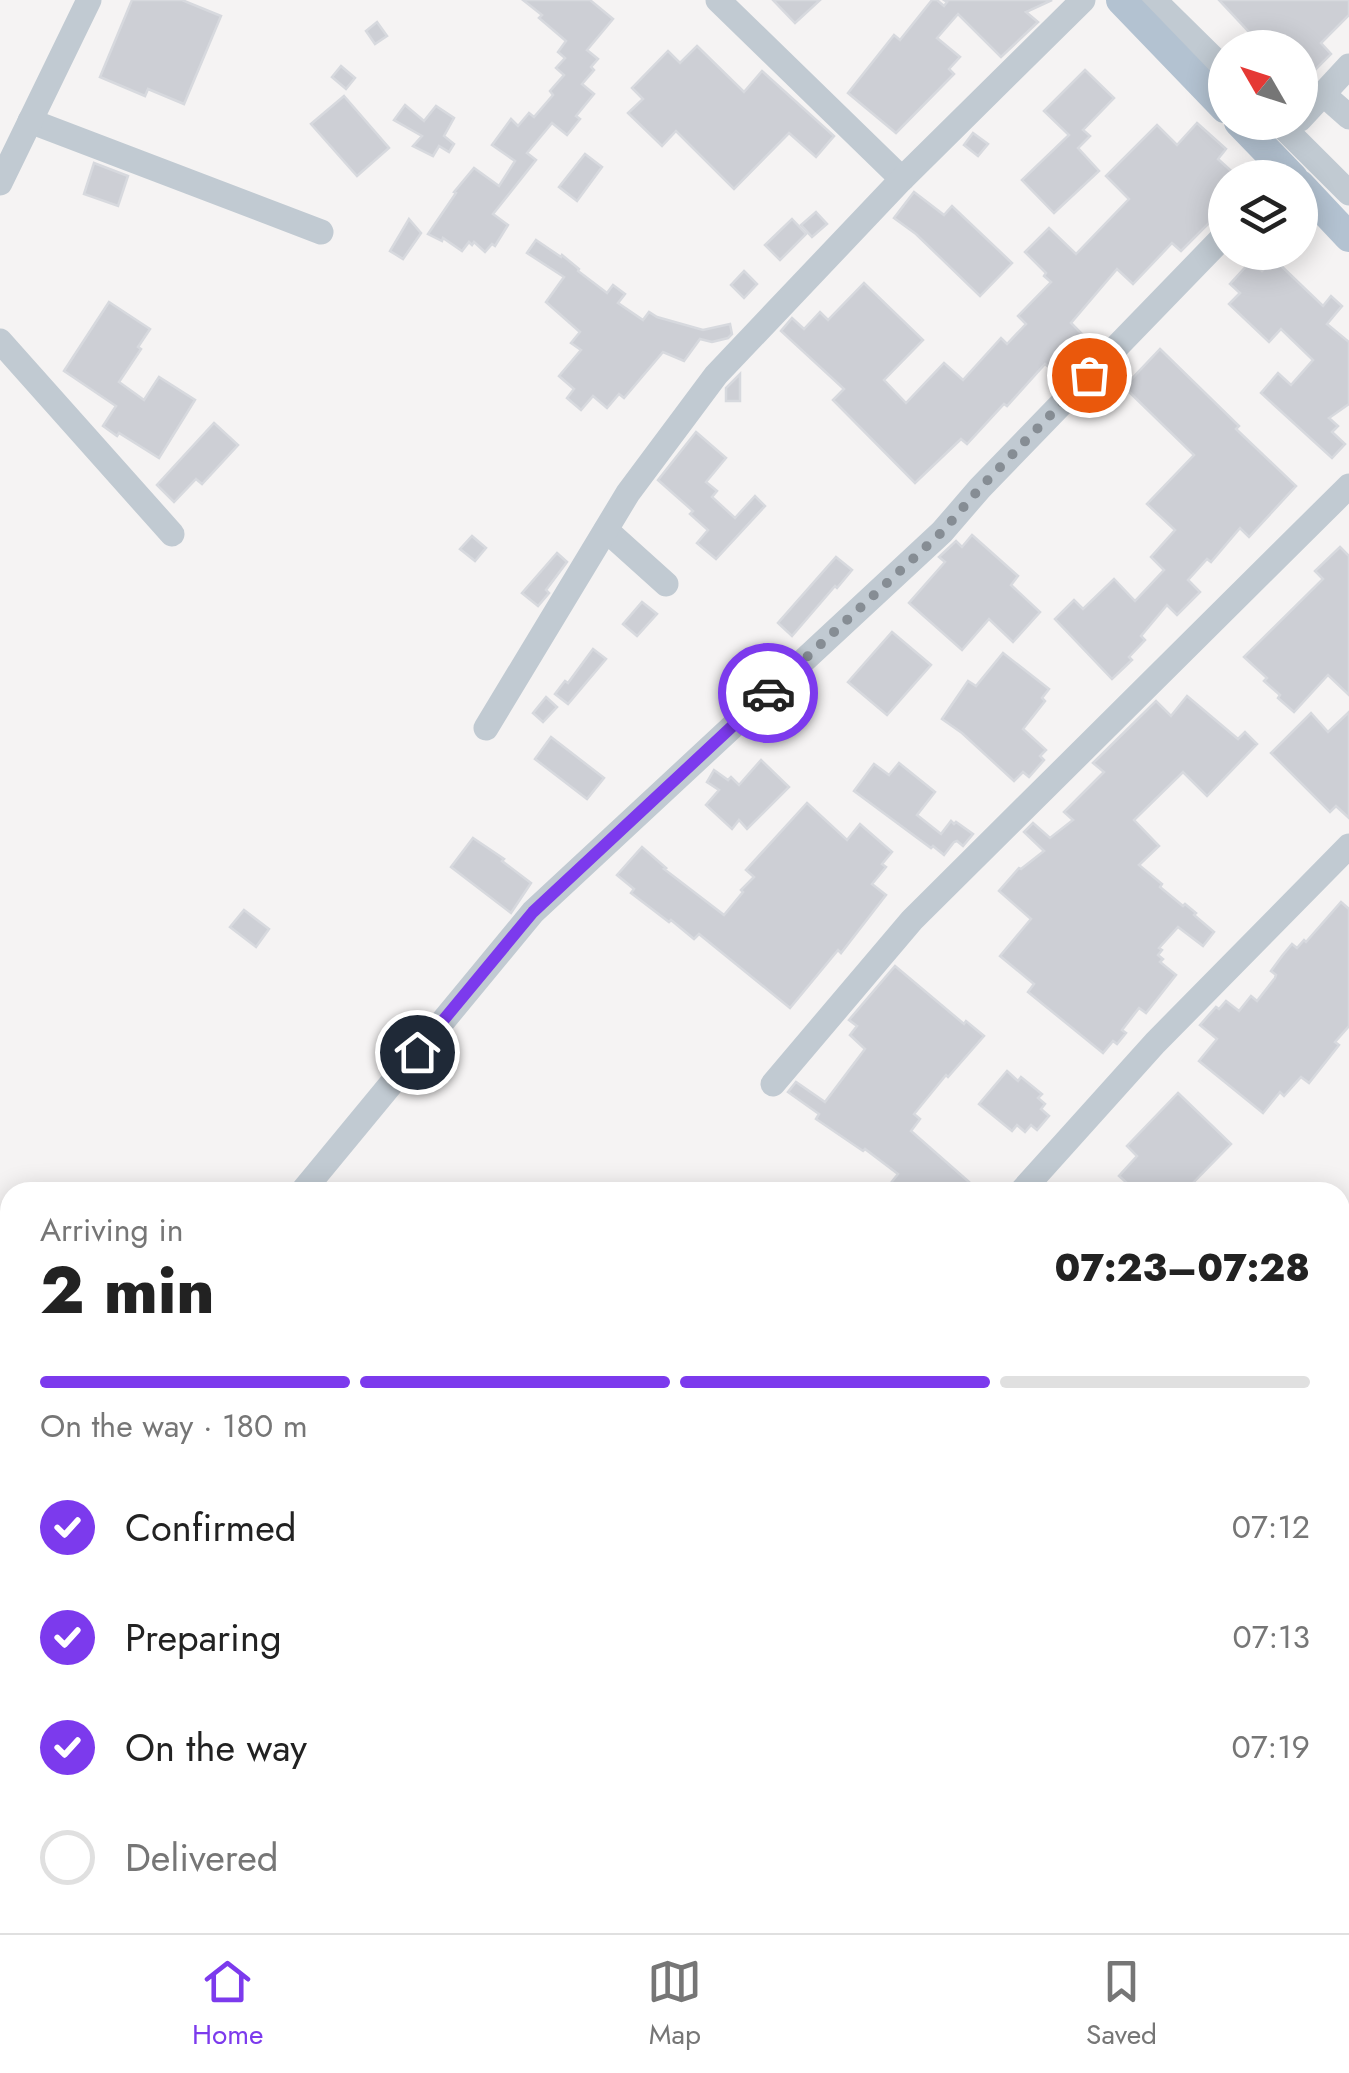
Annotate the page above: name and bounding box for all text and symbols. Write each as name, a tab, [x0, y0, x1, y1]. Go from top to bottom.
north arrow	[1208, 30, 1318, 140]
map controls	[1208, 30, 1318, 270]
button: layers	[1208, 160, 1318, 270]
pin	[1047, 333, 1132, 418]
icon: bag	[1062, 348, 1117, 403]
courier	[718, 643, 818, 743]
icon: car	[741, 666, 796, 721]
pin	[375, 1010, 460, 1095]
icon: home	[390, 1025, 445, 1080]
text: Arriving in	[40, 1207, 184, 1253]
text: 07:23–07:28	[1054, 1240, 1310, 1295]
text: 2 min	[40, 1243, 215, 1337]
text: On the way · 180 m	[40, 1403, 308, 1449]
icon: check	[40, 1500, 95, 1555]
text: Confirmed	[125, 1500, 296, 1555]
text: 07:12	[1232, 1504, 1310, 1550]
icon: check	[40, 1610, 95, 1665]
text: Preparing	[125, 1610, 282, 1665]
text: 07:13	[1233, 1614, 1310, 1660]
icon: check	[40, 1720, 95, 1775]
text: On the way	[125, 1720, 307, 1775]
text: 07:19	[1232, 1724, 1310, 1770]
text: Delivered	[125, 1830, 278, 1885]
tab: Home	[192, 1954, 263, 2055]
tab: Map	[647, 1954, 702, 2055]
tab: Saved	[1086, 1954, 1157, 2055]

